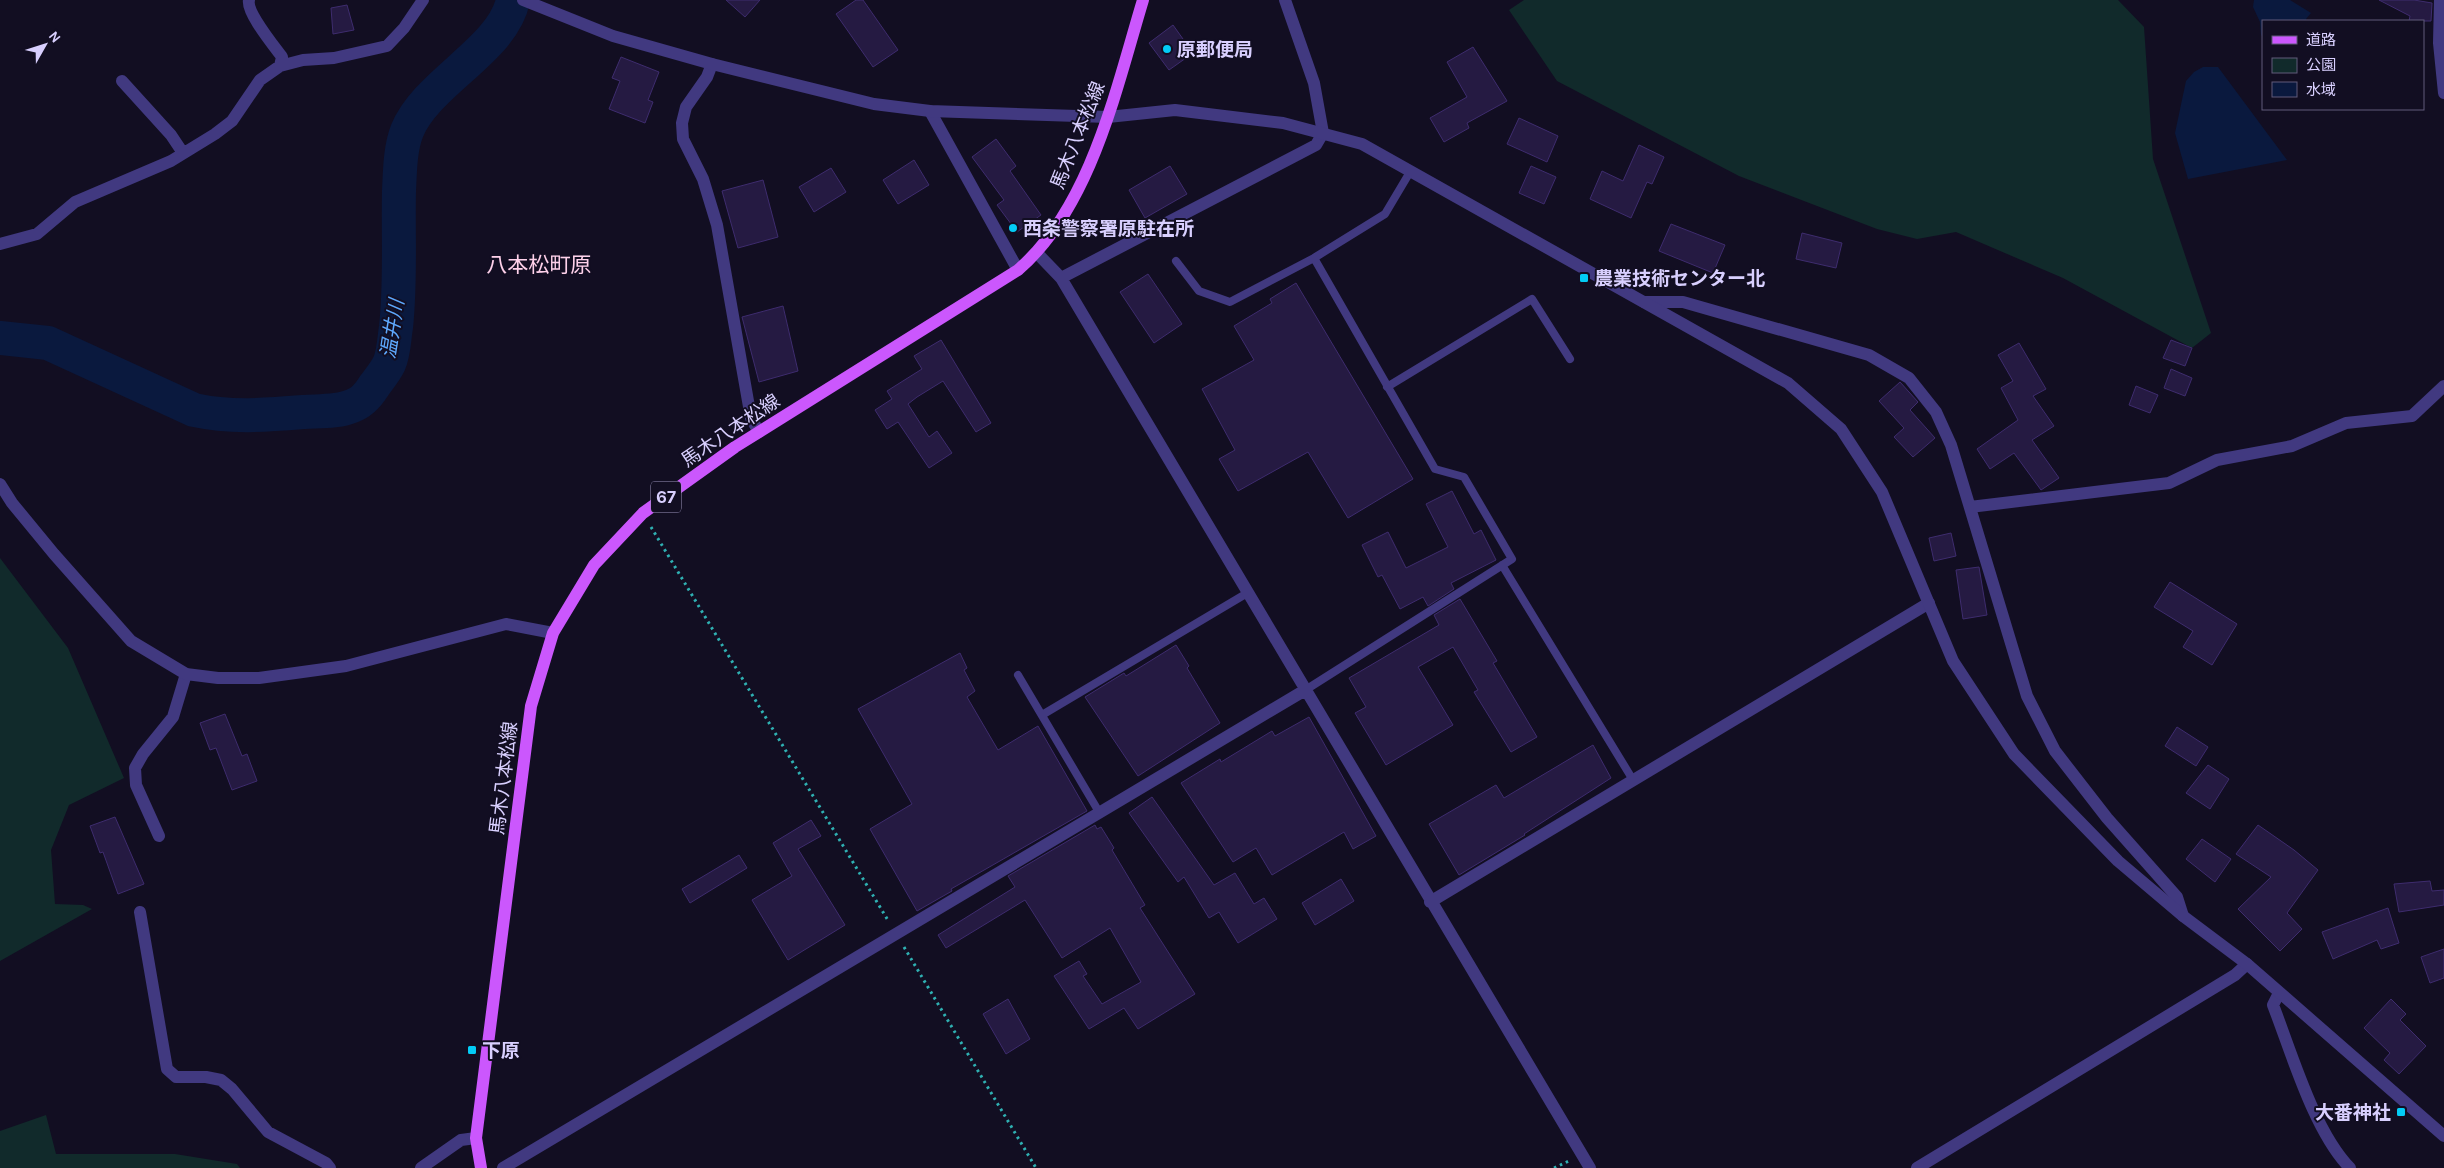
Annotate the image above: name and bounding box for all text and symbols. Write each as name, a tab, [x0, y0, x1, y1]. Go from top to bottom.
north arrow	[20, 20, 70, 70]
legend	[2262, 20, 2424, 110]
text: N	[45, 28, 64, 46]
text: 道路	[2306, 31, 2336, 49]
place label: 原郵便局	[1177, 39, 1253, 61]
marker: 原郵便局	[1161, 43, 1173, 55]
text: 公園	[2306, 56, 2336, 74]
street label: 馬木八本松線	[1046, 78, 1109, 192]
text: 水域	[2306, 81, 2336, 99]
place label: 西条警察署原駐在所	[1023, 218, 1194, 240]
marker: 西条警察署原駐在所	[1007, 222, 1019, 234]
district label: 八本松町原	[487, 253, 592, 277]
place label: 農業技術センター北	[1594, 268, 1765, 290]
marker: 農業技術センター北	[1578, 272, 1590, 284]
water label: 温井川	[376, 296, 409, 361]
street label: 馬木八本松線	[677, 390, 784, 472]
road number: 67	[651, 482, 681, 512]
street label: 馬木八本松線	[486, 720, 522, 836]
place label: 下原	[482, 1040, 520, 1062]
marker: 下原	[466, 1044, 478, 1056]
place label: 大番神社	[2315, 1102, 2391, 1124]
marker: 大番神社	[2395, 1106, 2407, 1118]

